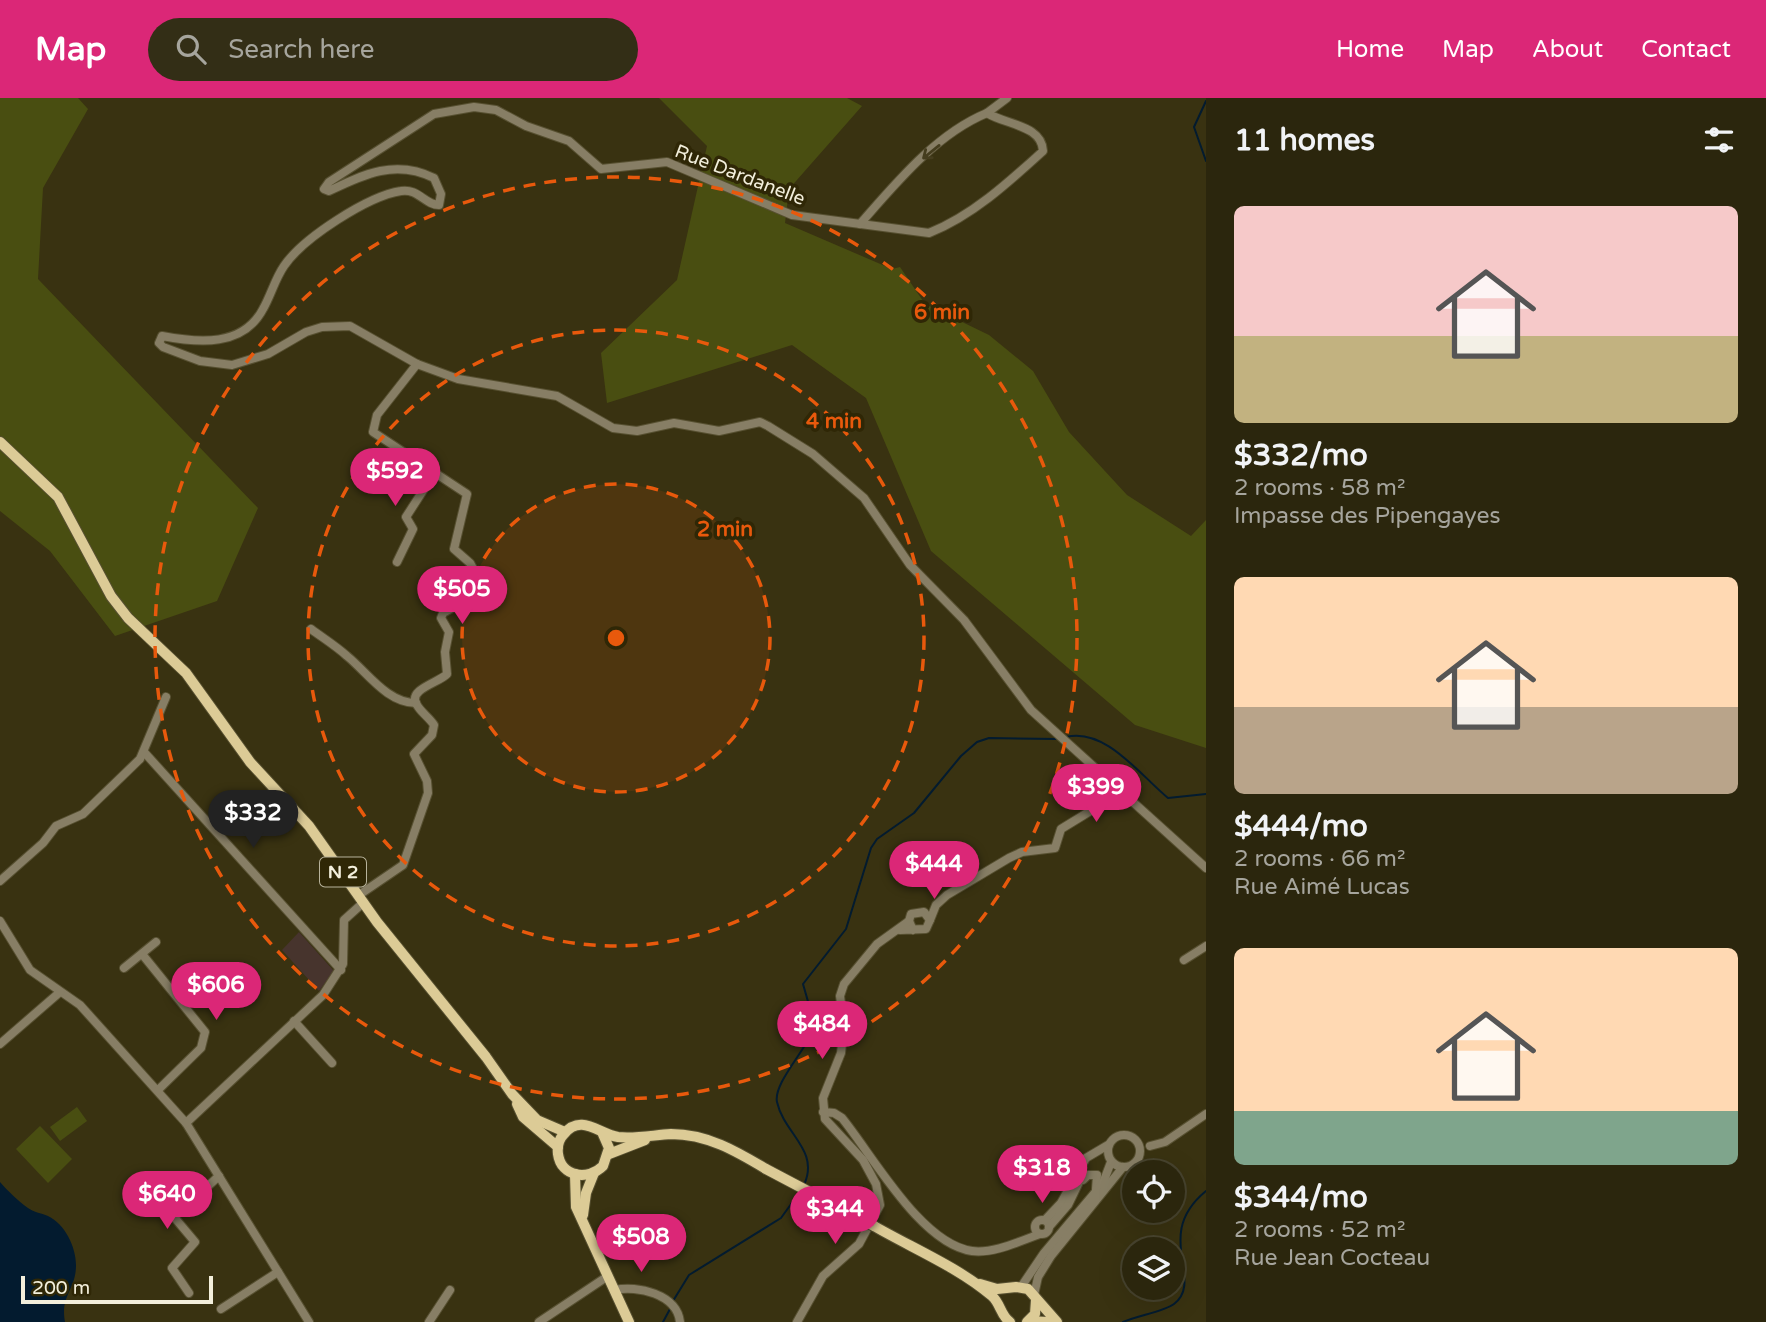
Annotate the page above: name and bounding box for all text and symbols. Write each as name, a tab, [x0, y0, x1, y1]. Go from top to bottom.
search box	[148, 18, 638, 81]
text: Map	[35, 30, 106, 69]
icon: search	[172, 30, 210, 68]
text: Search here	[228, 34, 374, 65]
text: Home	[1336, 35, 1404, 64]
text: Map	[1442, 35, 1494, 64]
text: About	[1532, 35, 1603, 64]
text: Contact	[1641, 35, 1731, 64]
icon: filters	[1700, 121, 1738, 159]
text: 11 homes	[1234, 122, 1375, 159]
street label: Rue Dardanelle	[672, 140, 808, 210]
one-way arrow	[923, 144, 941, 159]
icon: home	[1423, 251, 1549, 377]
text: 6 min	[914, 300, 970, 325]
text: 4 min	[806, 409, 862, 434]
text: $332/mo	[1234, 437, 1368, 474]
pin: $592	[354, 448, 436, 508]
text: $592	[366, 457, 424, 485]
text: 2 rooms · 58 m²	[1234, 474, 1405, 502]
text: Impasse des Pipengayes	[1234, 502, 1501, 530]
text: 2 min	[697, 517, 753, 542]
pin: $505	[421, 566, 503, 626]
text: $505	[433, 575, 491, 603]
icon: home	[1423, 622, 1549, 748]
centre of rings	[604, 626, 628, 650]
pin: $399	[1055, 764, 1137, 824]
text: $399	[1067, 773, 1125, 801]
pin: $332	[212, 790, 294, 850]
text: $332	[224, 799, 282, 827]
text: $444/mo	[1234, 808, 1368, 845]
pin: $444	[893, 842, 975, 901]
text: 2 rooms · 66 m²	[1234, 845, 1405, 873]
text: $444	[905, 850, 963, 878]
road number: N 2	[320, 858, 366, 886]
text: Rue Aimé Lucas	[1234, 873, 1410, 901]
pin: $606	[175, 962, 257, 1022]
text: $606	[187, 971, 245, 999]
icon: home	[1423, 993, 1549, 1119]
pin: $484	[781, 1002, 863, 1061]
text: $484	[793, 1010, 851, 1038]
pin: $318	[1001, 1146, 1083, 1205]
text: $318	[1013, 1154, 1071, 1182]
map controls	[1122, 1160, 1185, 1300]
button: locate	[1122, 1160, 1185, 1223]
pin: $640	[126, 1172, 208, 1231]
text: $344/mo	[1234, 1179, 1368, 1216]
text: $640	[138, 1180, 196, 1208]
pin: $344	[794, 1186, 876, 1246]
text: $344	[806, 1195, 864, 1223]
pin: $508	[600, 1214, 682, 1274]
text: 2 rooms · 52 m²	[1234, 1216, 1405, 1244]
text: $508	[612, 1223, 670, 1251]
button: layers	[1122, 1237, 1185, 1300]
text: Rue Jean Cocteau	[1234, 1244, 1430, 1272]
scale bar	[21, 1273, 214, 1305]
text: 200 m	[32, 1277, 90, 1299]

